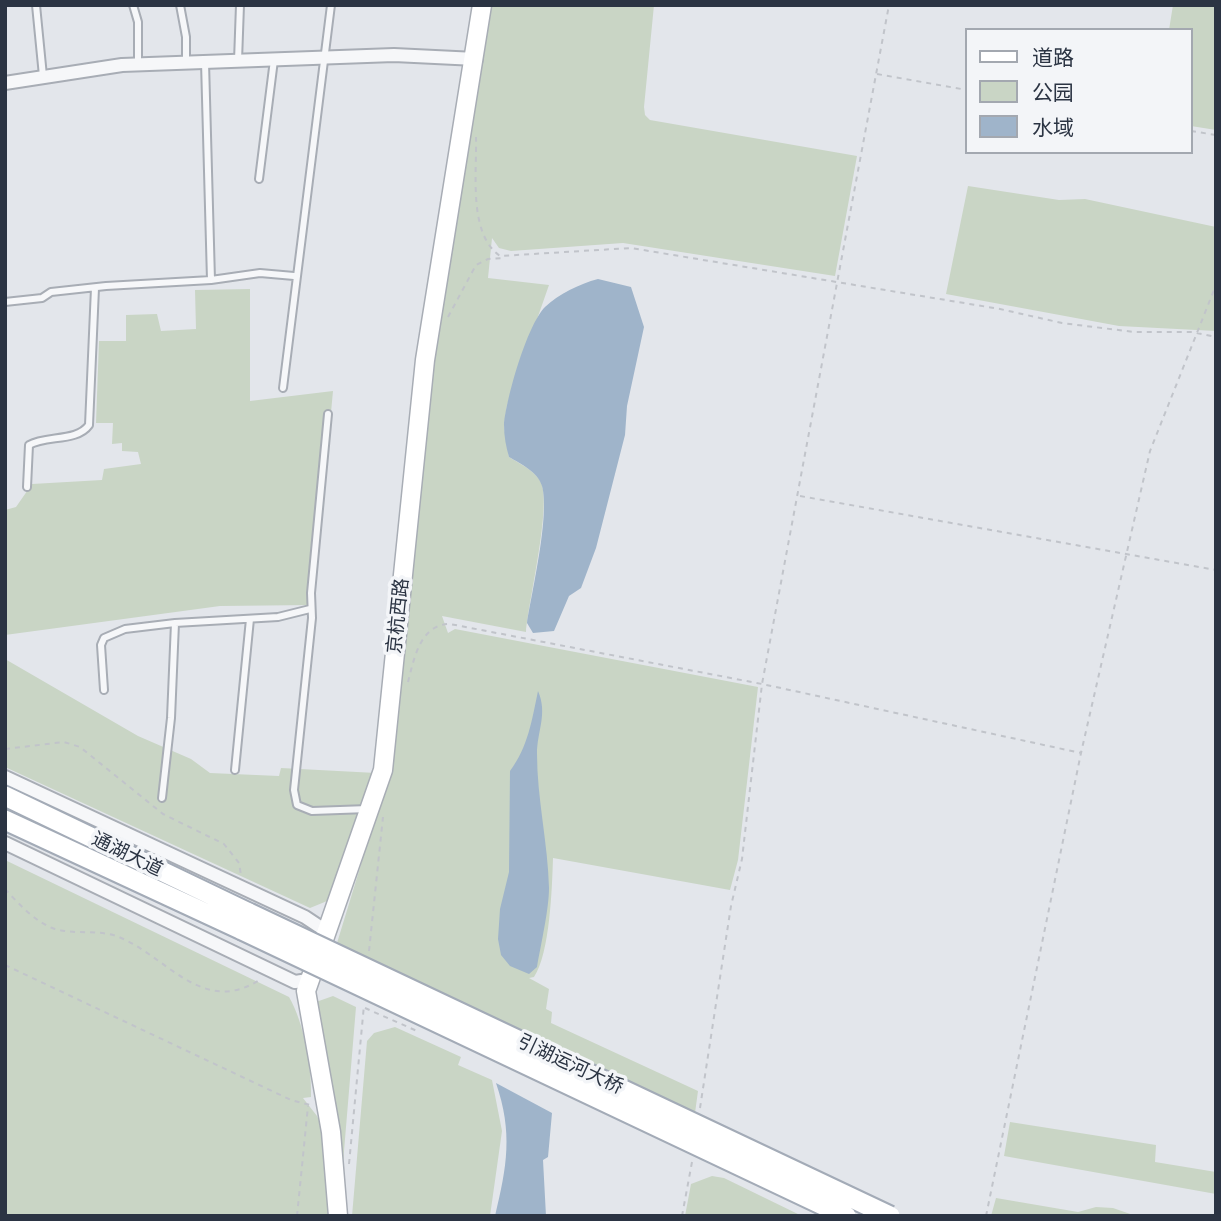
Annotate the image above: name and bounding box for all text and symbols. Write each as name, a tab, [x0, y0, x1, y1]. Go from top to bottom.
legend	[965, 28, 1193, 154]
text: 道路	[1032, 43, 1074, 72]
text: 公园	[1032, 78, 1074, 107]
text: 水域	[1032, 113, 1074, 142]
street label: 京杭西路	[384, 577, 414, 655]
street label: 通湖大道	[88, 828, 166, 882]
street label: 引湖运河大桥	[514, 1031, 626, 1099]

